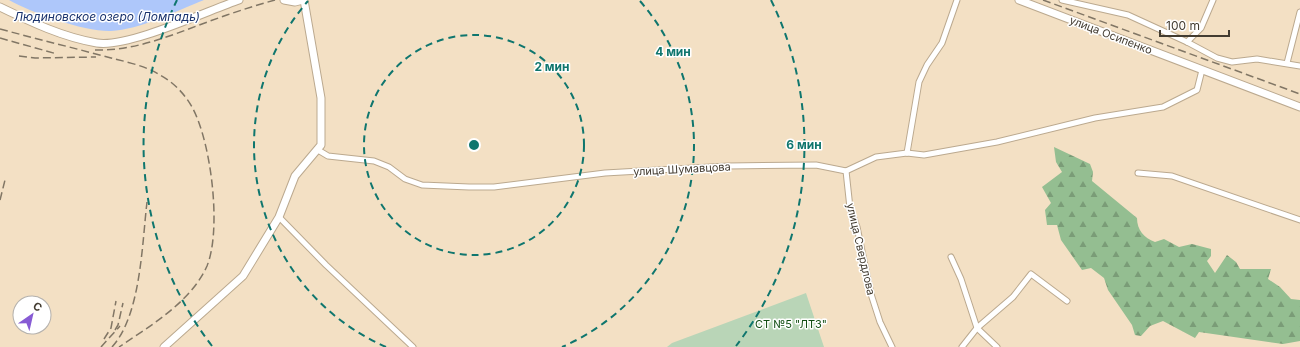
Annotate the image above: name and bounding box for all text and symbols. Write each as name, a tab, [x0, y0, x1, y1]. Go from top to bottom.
water label: Людиновское озеро (Ломпадь)	[14, 9, 200, 24]
scale bar	[1160, 12, 1229, 38]
street label: улица Осипенко	[1068, 13, 1155, 57]
text: 100 m	[1166, 18, 1200, 33]
text: 4 мин	[655, 44, 691, 59]
text: 2 мин	[534, 59, 570, 74]
text: 6 мин	[786, 137, 822, 152]
centre of rings	[467, 138, 481, 152]
street label: улица Шумавцова	[633, 159, 731, 179]
street label: улица Свердлова	[844, 202, 878, 296]
north arrow	[12, 295, 52, 335]
text: С	[30, 299, 45, 315]
park label: СТ №5 "ЛТЗ"	[755, 317, 827, 331]

